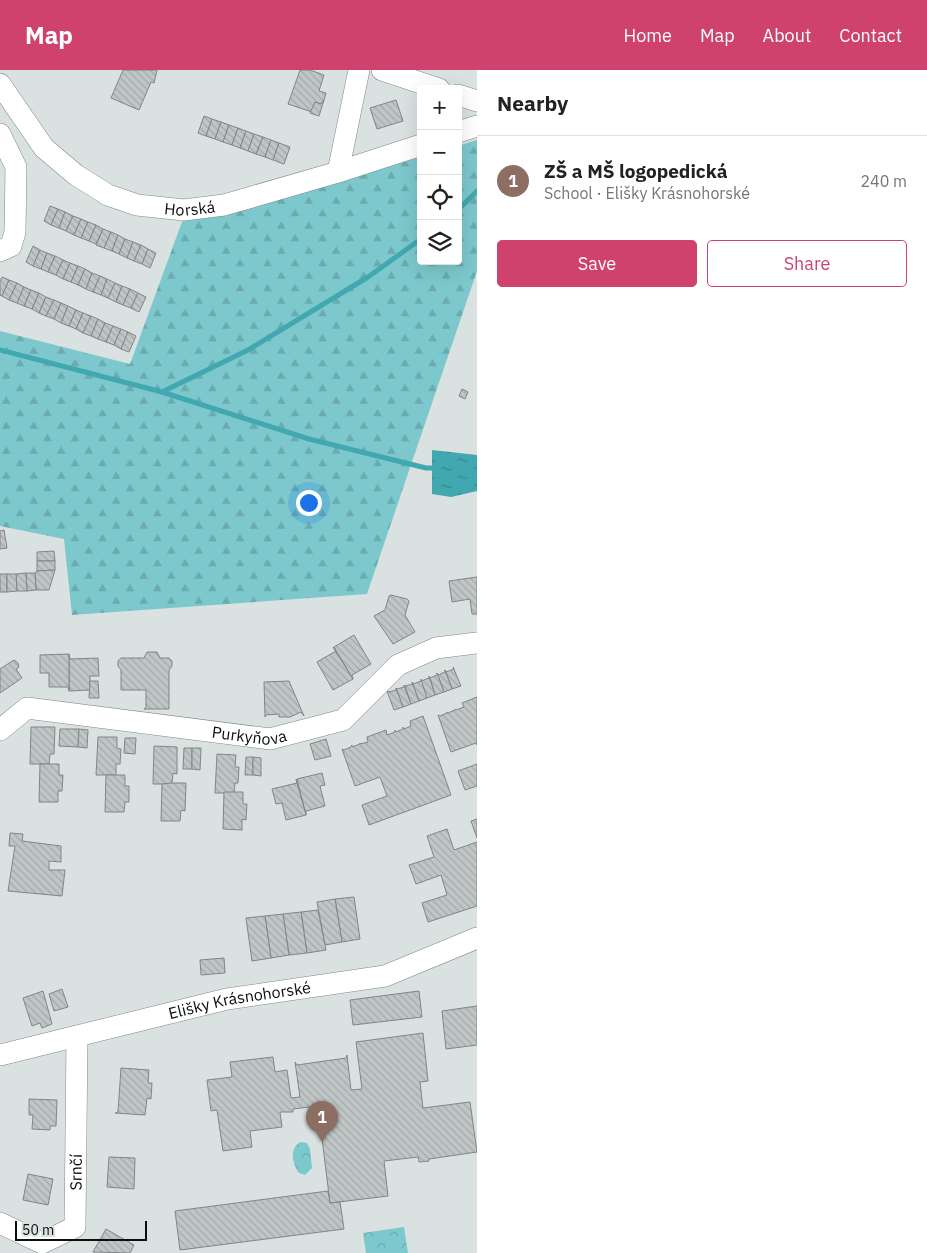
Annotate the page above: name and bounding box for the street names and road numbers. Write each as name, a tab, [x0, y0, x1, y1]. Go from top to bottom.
street label: Horská	[163, 196, 217, 220]
street label: Purkyňova	[211, 722, 289, 749]
street label: Elišky Krásnohorské	[166, 977, 312, 1023]
street label: Srnčí	[65, 1154, 86, 1190]

